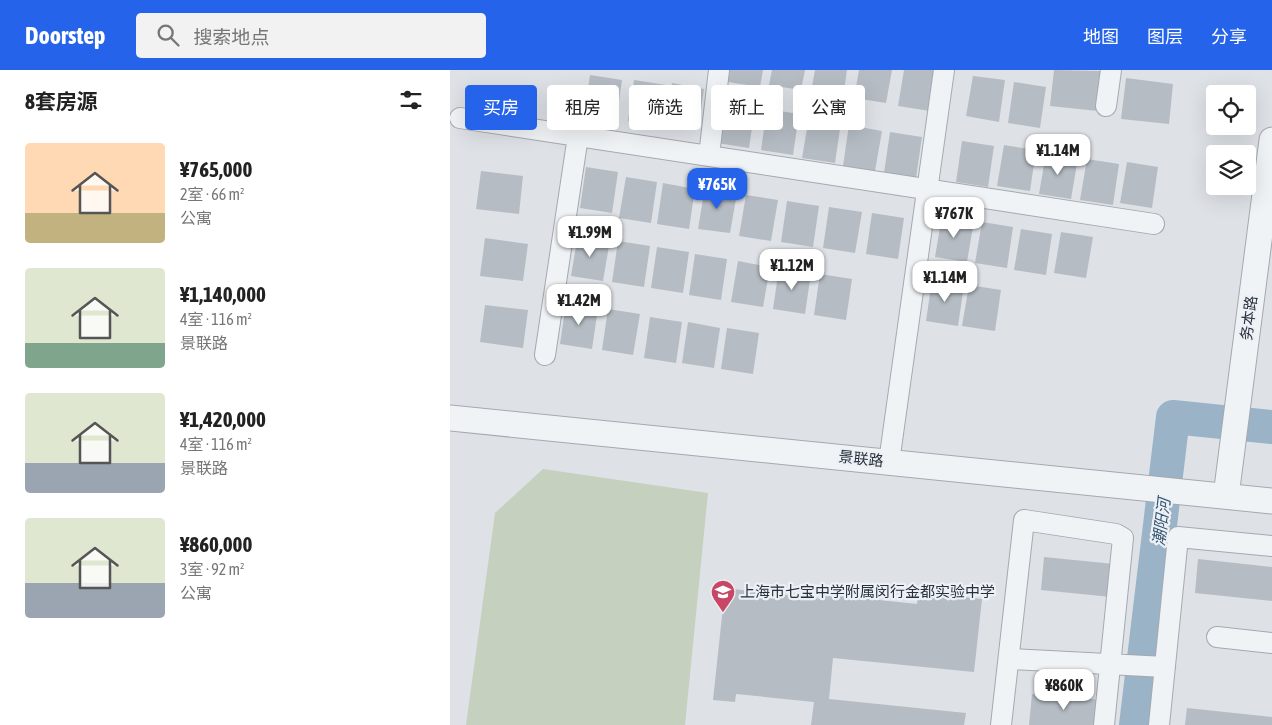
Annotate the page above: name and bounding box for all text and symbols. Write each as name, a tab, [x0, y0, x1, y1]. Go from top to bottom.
search box	[136, 13, 486, 58]
icon: search	[154, 21, 182, 49]
text: Doorstep	[25, 22, 106, 49]
text: 搜索地点	[194, 26, 270, 48]
text: 地图	[1083, 26, 1119, 47]
text: 图层	[1147, 26, 1183, 47]
text: 分享	[1211, 26, 1247, 47]
chip: 买房	[465, 85, 537, 130]
chip: 租房	[547, 85, 619, 130]
chip: 筛选	[629, 85, 701, 130]
chip: 新上	[711, 85, 783, 130]
chip: 公寓	[793, 85, 865, 130]
map controls	[1206, 85, 1256, 195]
button: locate	[1206, 85, 1256, 135]
icon: filters	[397, 86, 425, 114]
text: 8套房源	[25, 89, 98, 113]
pin: ¥1.14M	[1017, 134, 1099, 176]
text: ¥1.14M	[1036, 141, 1080, 159]
button: layers	[1206, 145, 1256, 195]
text: ¥765,000	[180, 157, 252, 181]
icon: home	[65, 163, 125, 223]
pin: ¥765K	[682, 168, 752, 210]
text: ¥765K	[698, 175, 736, 193]
text: 2室 · 66 m²	[180, 185, 245, 203]
pin: ¥767K	[919, 196, 989, 239]
text: ¥767K	[935, 204, 973, 222]
text: 公寓	[180, 209, 212, 227]
pin: ¥1.99M	[549, 216, 631, 258]
text: ¥1.99M	[568, 223, 612, 241]
pin: ¥1.12M	[751, 248, 833, 291]
text: ¥1.12M	[770, 256, 814, 274]
pin: ¥1.14M	[904, 260, 986, 303]
text: ¥1.14M	[923, 268, 967, 286]
text: ¥1,140,000	[180, 282, 266, 306]
pin: ¥1.42M	[538, 284, 620, 326]
icon: home	[65, 288, 125, 348]
text: ¥1.42M	[557, 291, 601, 309]
street label: 务本路	[1237, 295, 1260, 341]
text: 4室 · 116 m²	[180, 310, 252, 328]
text: 景联路	[180, 334, 228, 352]
text: ¥1,420,000	[180, 407, 266, 431]
icon: home	[65, 413, 125, 473]
text: 4室 · 116 m²	[180, 435, 252, 453]
street label: 景联路	[838, 448, 884, 469]
text: 景联路	[180, 459, 228, 477]
water label: 潮阳河	[1149, 494, 1173, 547]
text: ¥860,000	[180, 532, 252, 556]
icon: home	[65, 538, 125, 598]
text: 3室 · 92 m²	[180, 560, 245, 578]
school or university icon: 上海市七宝中学附属闵行金都实验中学	[710, 579, 736, 613]
place label: 上海市七宝中学附属闵行金都实验中学	[740, 583, 995, 600]
text: 公寓	[180, 584, 212, 602]
pin: ¥860K	[1029, 668, 1099, 711]
text: ¥860K	[1045, 676, 1083, 694]

